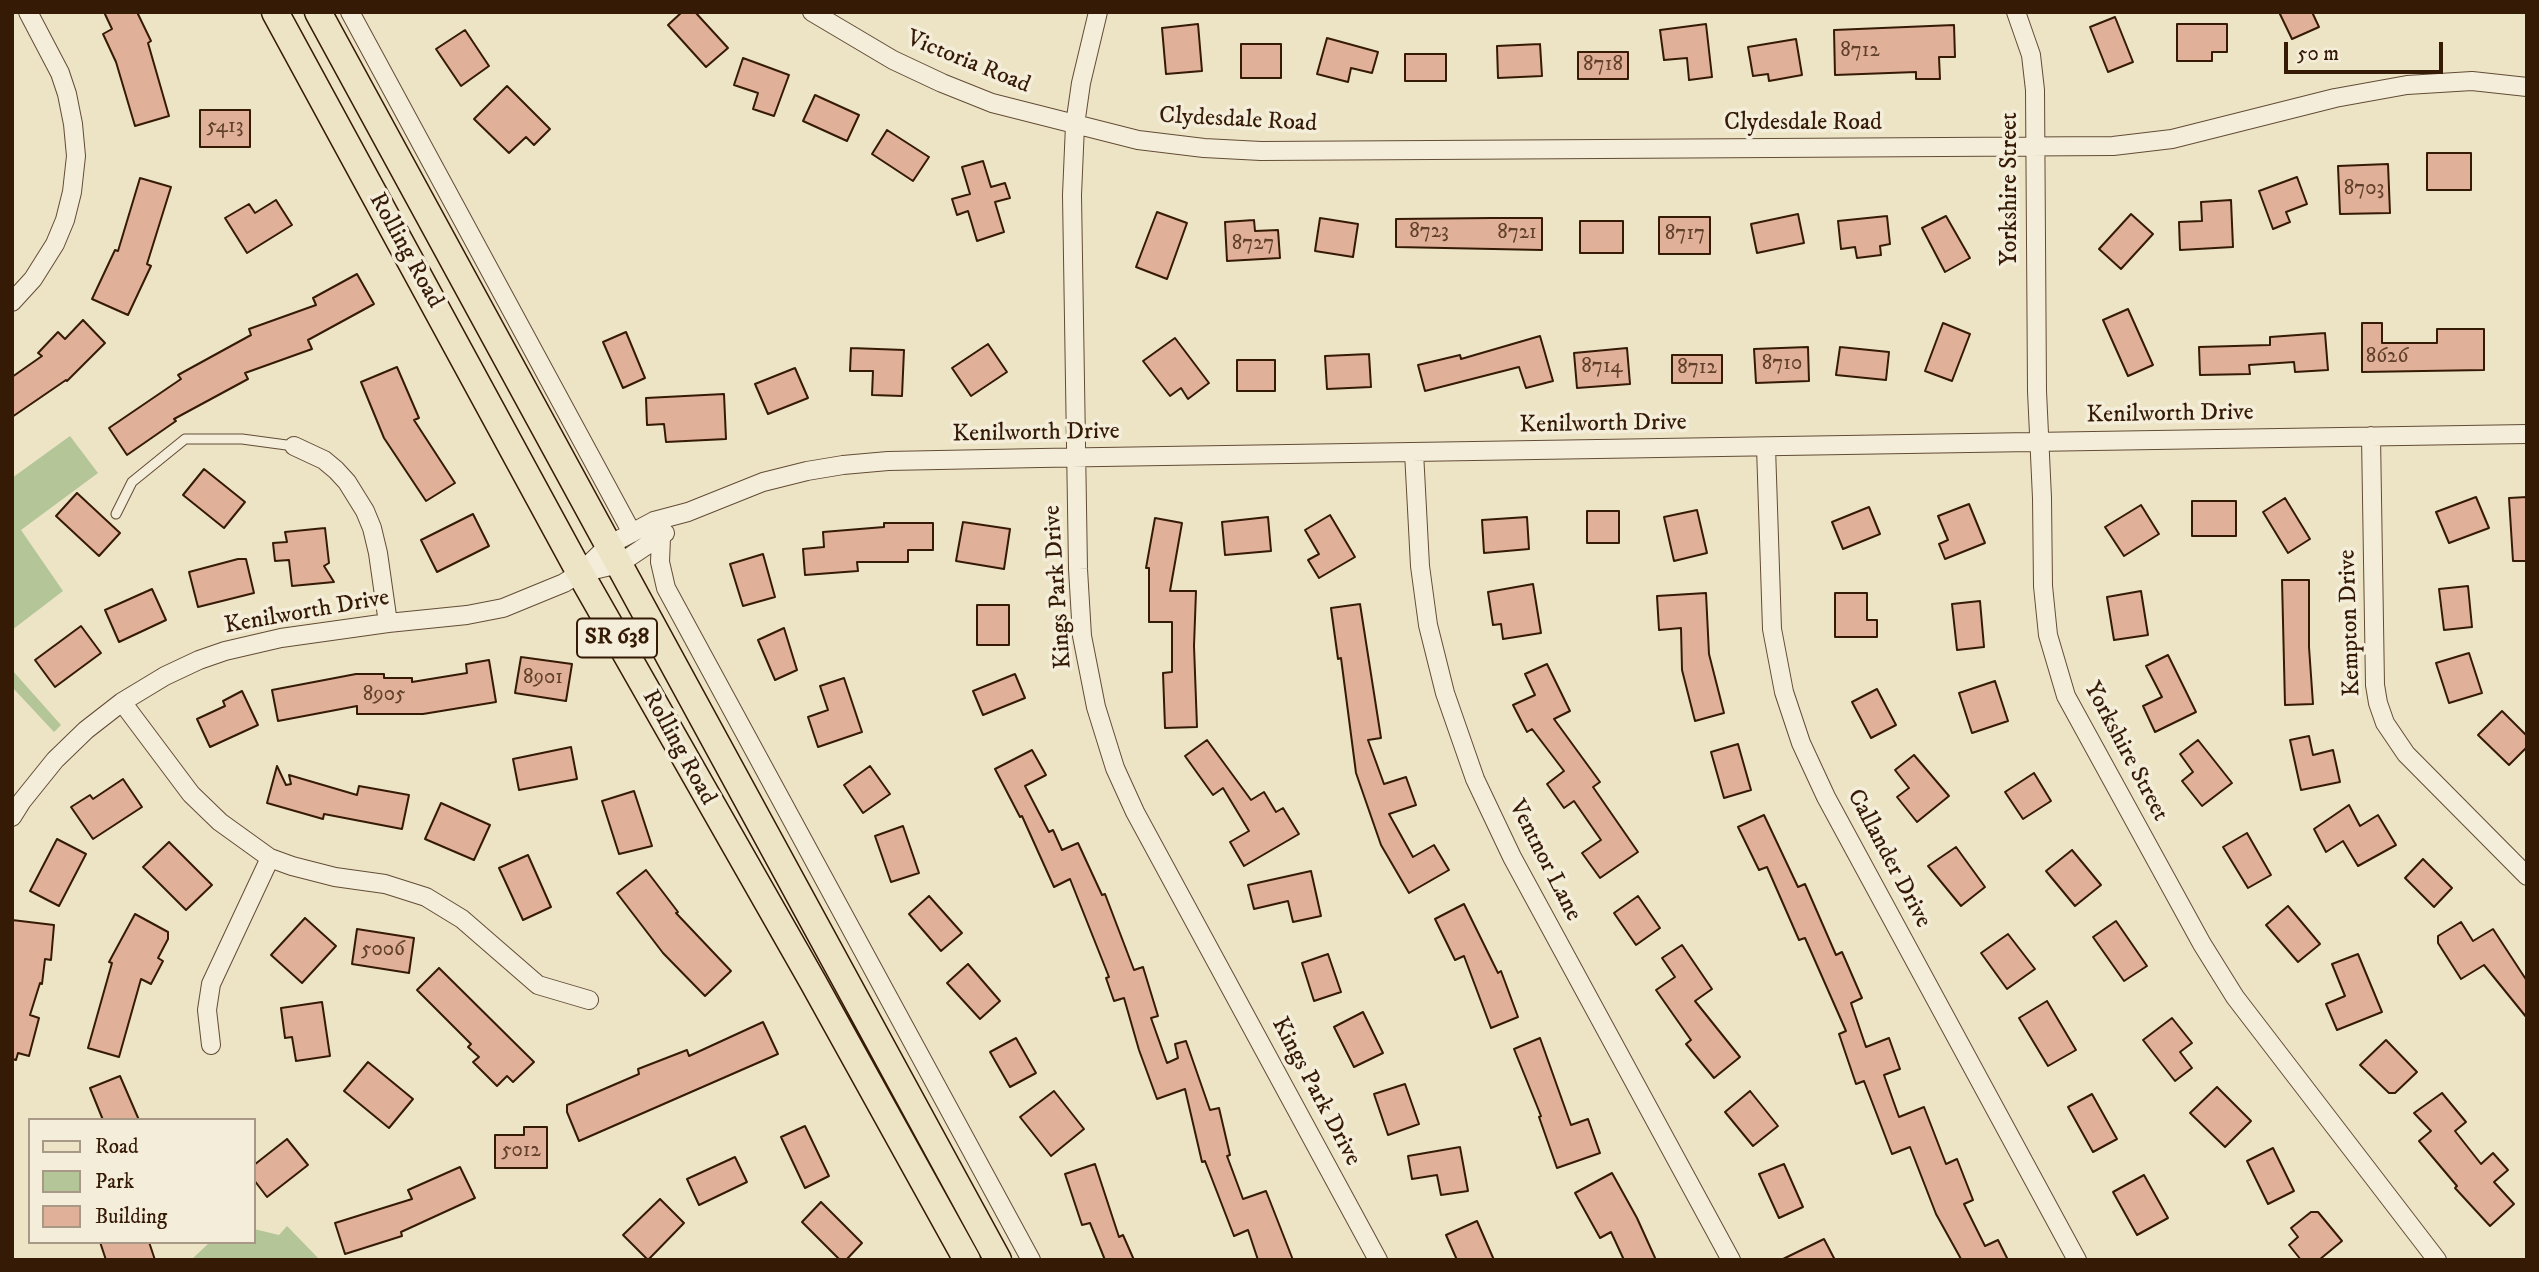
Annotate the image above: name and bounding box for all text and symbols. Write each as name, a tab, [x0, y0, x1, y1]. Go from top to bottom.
street label: Victoria Road	[902, 25, 1034, 101]
scale bar	[2287, 28, 2446, 72]
house number: 8712	[1840, 39, 1880, 65]
text: 50 m	[2297, 41, 2339, 67]
house number: 8718	[1583, 53, 1623, 79]
street label: Clydesdale Road	[1158, 102, 1318, 140]
street label: Clydesdale Road	[1724, 110, 1882, 138]
street label: Yorkshire Street	[1997, 112, 2025, 266]
house number: 5413	[207, 115, 243, 141]
house number: 8703	[2344, 177, 2384, 203]
street label: Rolling Road	[362, 188, 448, 314]
house number: 8723	[1409, 220, 1449, 246]
house number: 8721	[1497, 221, 1537, 247]
house number: 8717	[1665, 222, 1705, 248]
house number: 8727	[1232, 232, 1274, 258]
house number: 8626	[2366, 345, 2408, 371]
house number: 8710	[1762, 352, 1802, 378]
house number: 8714	[1581, 355, 1623, 381]
house number: 8712	[1677, 356, 1717, 382]
street label: Kenilworth Drive	[2086, 399, 2254, 431]
street label: Kenilworth Drive	[1519, 409, 1687, 441]
street label: Kenilworth Drive	[952, 418, 1120, 450]
street label: Kings Park Drive	[1039, 504, 1079, 670]
street label: Kempton Drive	[2334, 549, 2368, 697]
street label: Kenilworth Drive	[222, 584, 392, 642]
road number: SR 638	[577, 618, 657, 658]
house number: 8901	[523, 666, 563, 692]
street label: Yorkshire Street	[2076, 677, 2174, 827]
house number: 8905	[363, 683, 405, 709]
street label: Rolling Road	[635, 685, 721, 811]
street label: Callander Drive	[1839, 785, 1937, 933]
street label: Ventnor Lane	[1501, 796, 1587, 926]
house number: 5006	[361, 938, 405, 964]
street label: Kings Park Drive	[1264, 1013, 1366, 1171]
legend	[28, 1118, 256, 1244]
text: Road	[95, 1134, 139, 1160]
house number: 5012	[501, 1139, 541, 1165]
text: Park	[95, 1169, 134, 1195]
text: Building	[95, 1204, 167, 1230]

